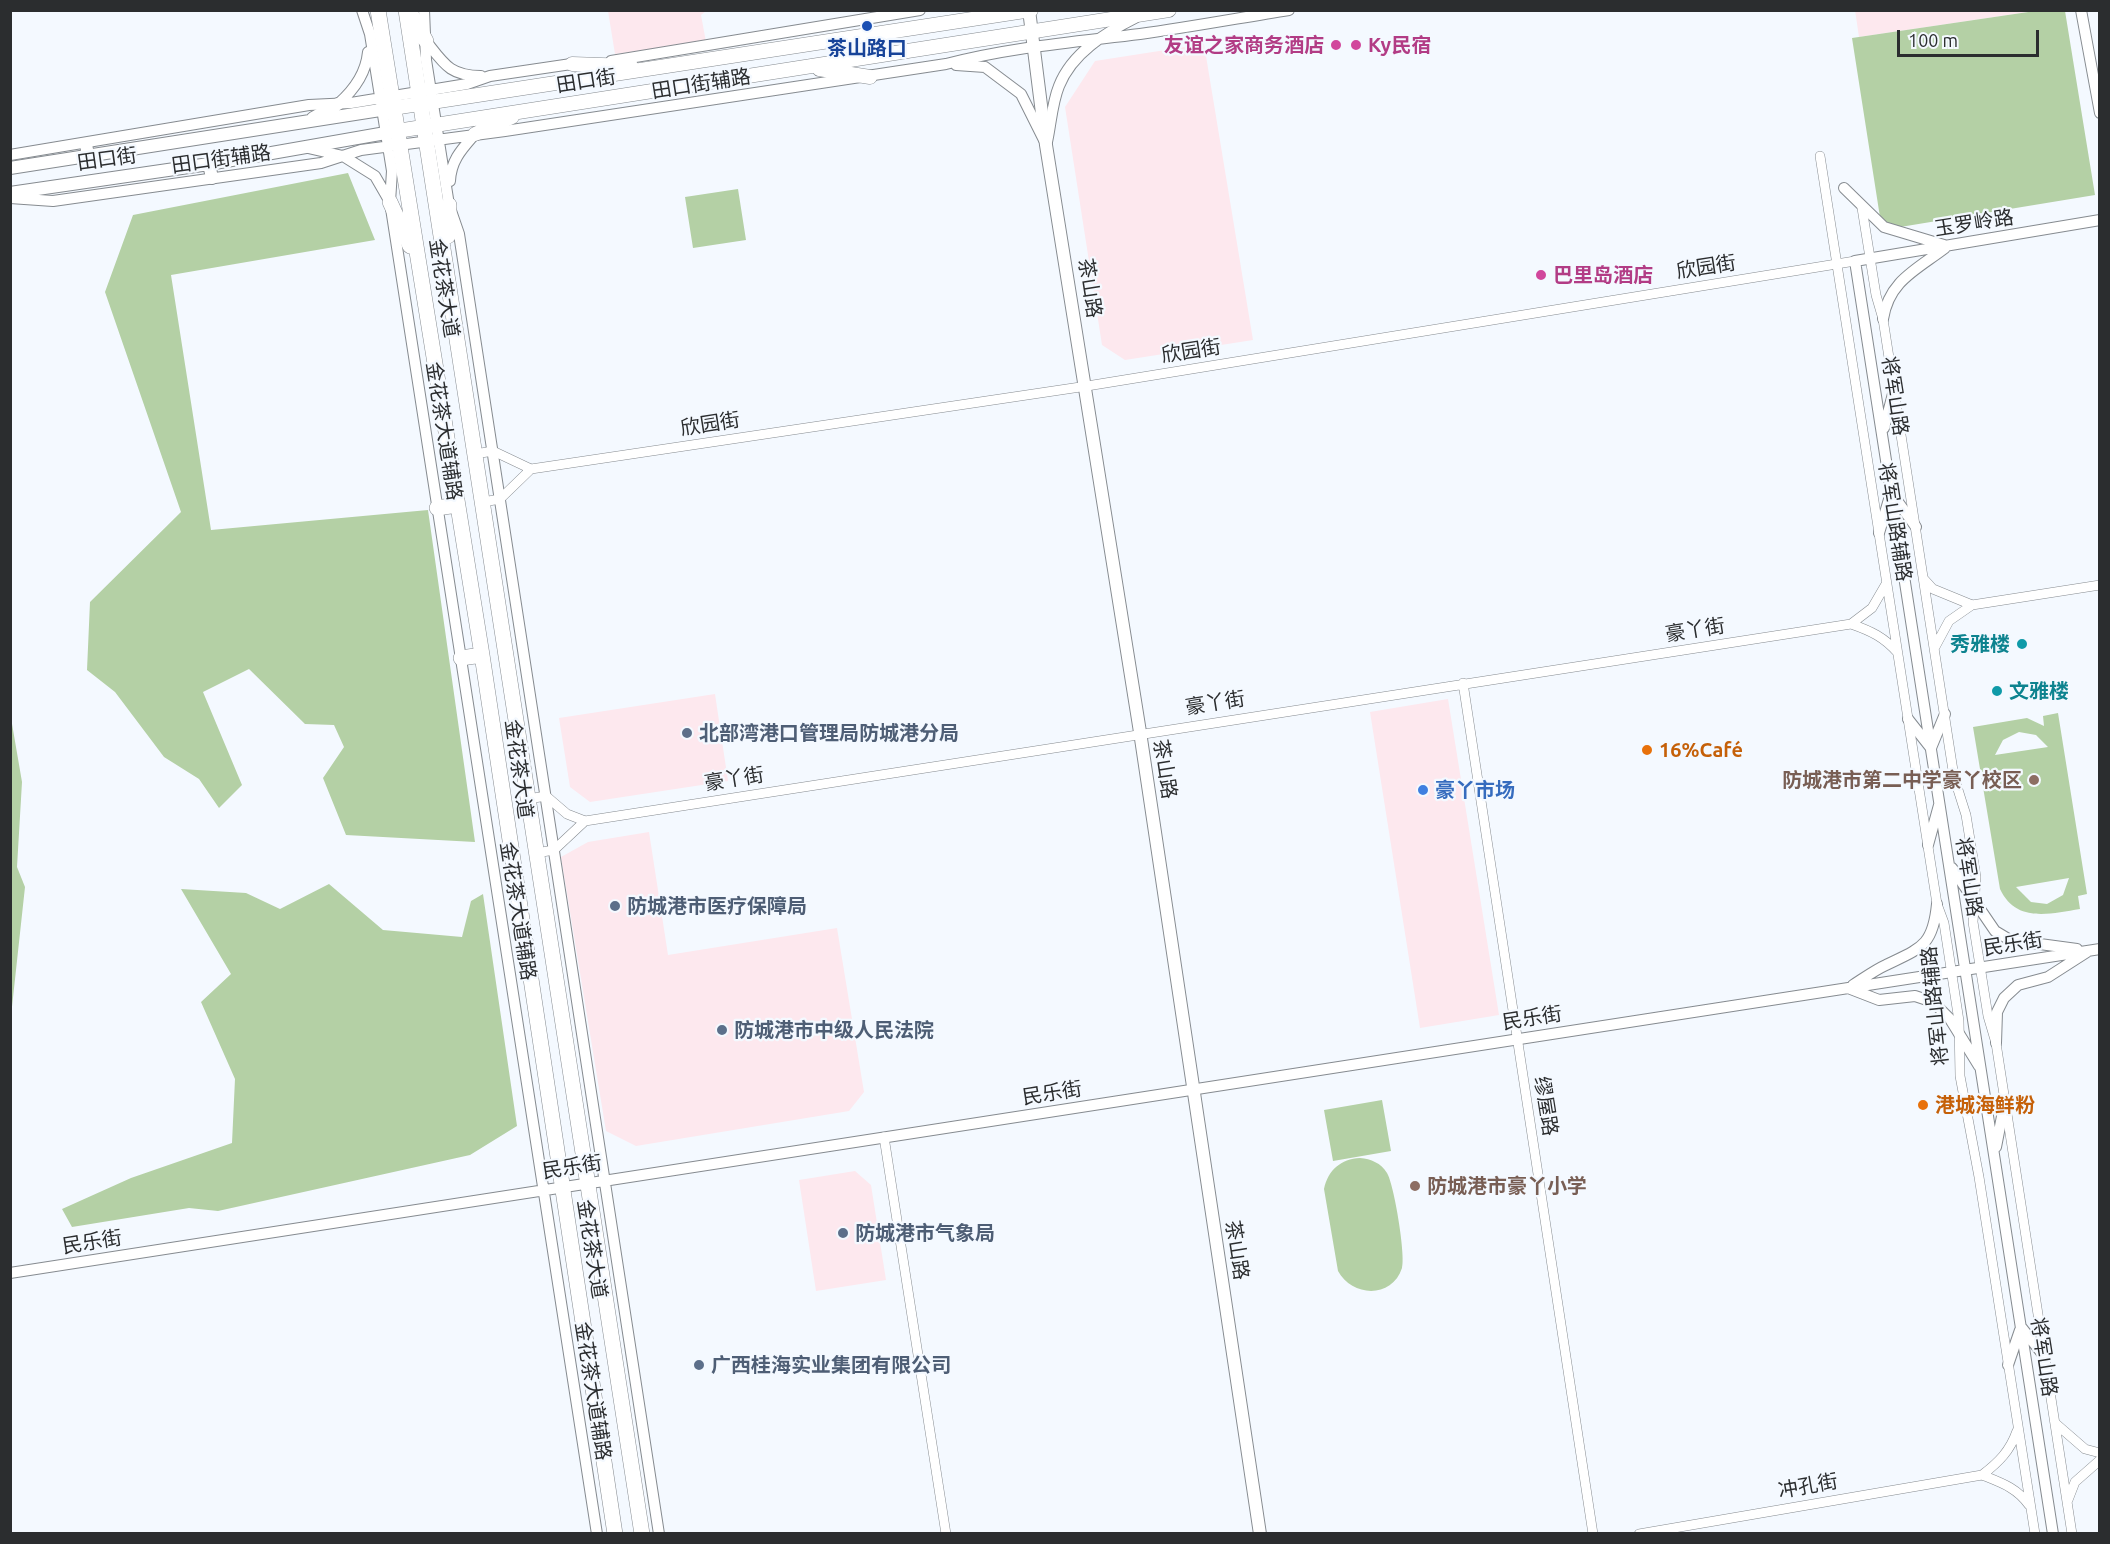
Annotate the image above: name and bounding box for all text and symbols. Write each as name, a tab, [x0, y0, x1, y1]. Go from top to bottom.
scale bar	[1900, 18, 2042, 56]
marker: 茶山路口	[860, 19, 874, 33]
text: 100 m	[1908, 30, 1958, 50]
place label: 友谊之家商务酒店	[1164, 33, 1324, 57]
place label: Ky民宿	[1368, 33, 1431, 57]
place label: 茶山路口	[827, 36, 907, 60]
marker: 友谊之家商务酒店	[1329, 38, 1343, 52]
marker: Ky民宿	[1349, 38, 1363, 52]
street label: 田口街	[554, 64, 618, 98]
street label: 田口街辅路	[650, 64, 752, 104]
street label: 田口街辅路	[170, 140, 272, 178]
street label: 田口街	[76, 143, 138, 175]
street label: 玉罗岭路	[1933, 205, 2015, 241]
street label: 金花茶大道	[424, 237, 464, 339]
street label: 欣园街	[1674, 250, 1738, 284]
street label: 茶山路	[1073, 256, 1107, 320]
place label: 巴里岛酒店	[1553, 263, 1653, 287]
marker: 巴里岛酒店	[1534, 268, 1548, 282]
street label: 欣园街	[1159, 334, 1223, 368]
street label: 将军山路	[1877, 355, 1913, 437]
street label: 金花茶大道辅路	[421, 360, 467, 502]
street label: 欣园街	[678, 407, 742, 441]
street label: 将军山路辅路	[1874, 461, 1916, 583]
street label: 豪丫街	[1663, 613, 1727, 647]
place label: 秀雅楼	[1950, 632, 2010, 656]
marker: 秀雅楼	[2015, 637, 2029, 651]
place label: 文雅楼	[2009, 679, 2069, 703]
marker: 文雅楼	[1990, 684, 2004, 698]
street label: 豪丫街	[1183, 686, 1247, 720]
street label: 金花茶大道	[500, 718, 538, 820]
place label: 北部湾港口管理局防城港分局	[699, 721, 959, 745]
marker: 北部湾港口管理局防城港分局	[680, 726, 694, 740]
street label: 茶山路	[1148, 737, 1182, 801]
place label: 16%Café	[1659, 738, 1743, 762]
marker: 16%Café	[1640, 743, 1654, 757]
street label: 豪丫街	[702, 762, 766, 796]
place label: 防城港市第二中学豪丫校区	[1782, 768, 2022, 792]
marker: 防城港市第二中学豪丫校区	[2027, 773, 2041, 787]
place label: 豪丫市场	[1435, 778, 1515, 802]
marker: 豪丫市场	[1416, 783, 1430, 797]
street label: 将军山路	[1951, 836, 1987, 918]
street label: 金花茶大道辅路	[495, 840, 541, 982]
place label: 防城港市医疗保障局	[627, 894, 807, 918]
marker: 防城港市医疗保障局	[608, 899, 622, 913]
street label: 民乐街	[1981, 927, 2045, 961]
street label: 将军山路辅路	[1917, 945, 1953, 1067]
street label: 民乐街	[1500, 1001, 1564, 1035]
place label: 防城港市中级人民法院	[734, 1018, 934, 1042]
marker: 防城港市中级人民法院	[715, 1023, 729, 1037]
street label: 缪屋路	[1529, 1074, 1563, 1138]
street label: 民乐街	[1020, 1076, 1084, 1110]
place label: 港城海鲜粉	[1935, 1093, 2035, 1117]
marker: 港城海鲜粉	[1916, 1098, 1930, 1112]
street label: 民乐街	[540, 1150, 604, 1184]
place label: 防城港市豪丫小学	[1427, 1174, 1587, 1198]
marker: 防城港市豪丫小学	[1408, 1179, 1422, 1193]
street label: 金花茶大道	[572, 1198, 612, 1300]
street label: 茶山路	[1220, 1218, 1254, 1282]
place label: 防城港市气象局	[855, 1221, 995, 1245]
street label: 民乐街	[60, 1225, 124, 1259]
marker: 防城港市气象局	[836, 1226, 850, 1240]
street label: 将军山路	[2026, 1316, 2062, 1398]
street label: 金花茶大道辅路	[570, 1320, 616, 1462]
place label: 广西桂海实业集团有限公司	[711, 1353, 951, 1377]
marker: 广西桂海实业集团有限公司	[692, 1358, 706, 1372]
street label: 冲孔街	[1776, 1469, 1840, 1503]

